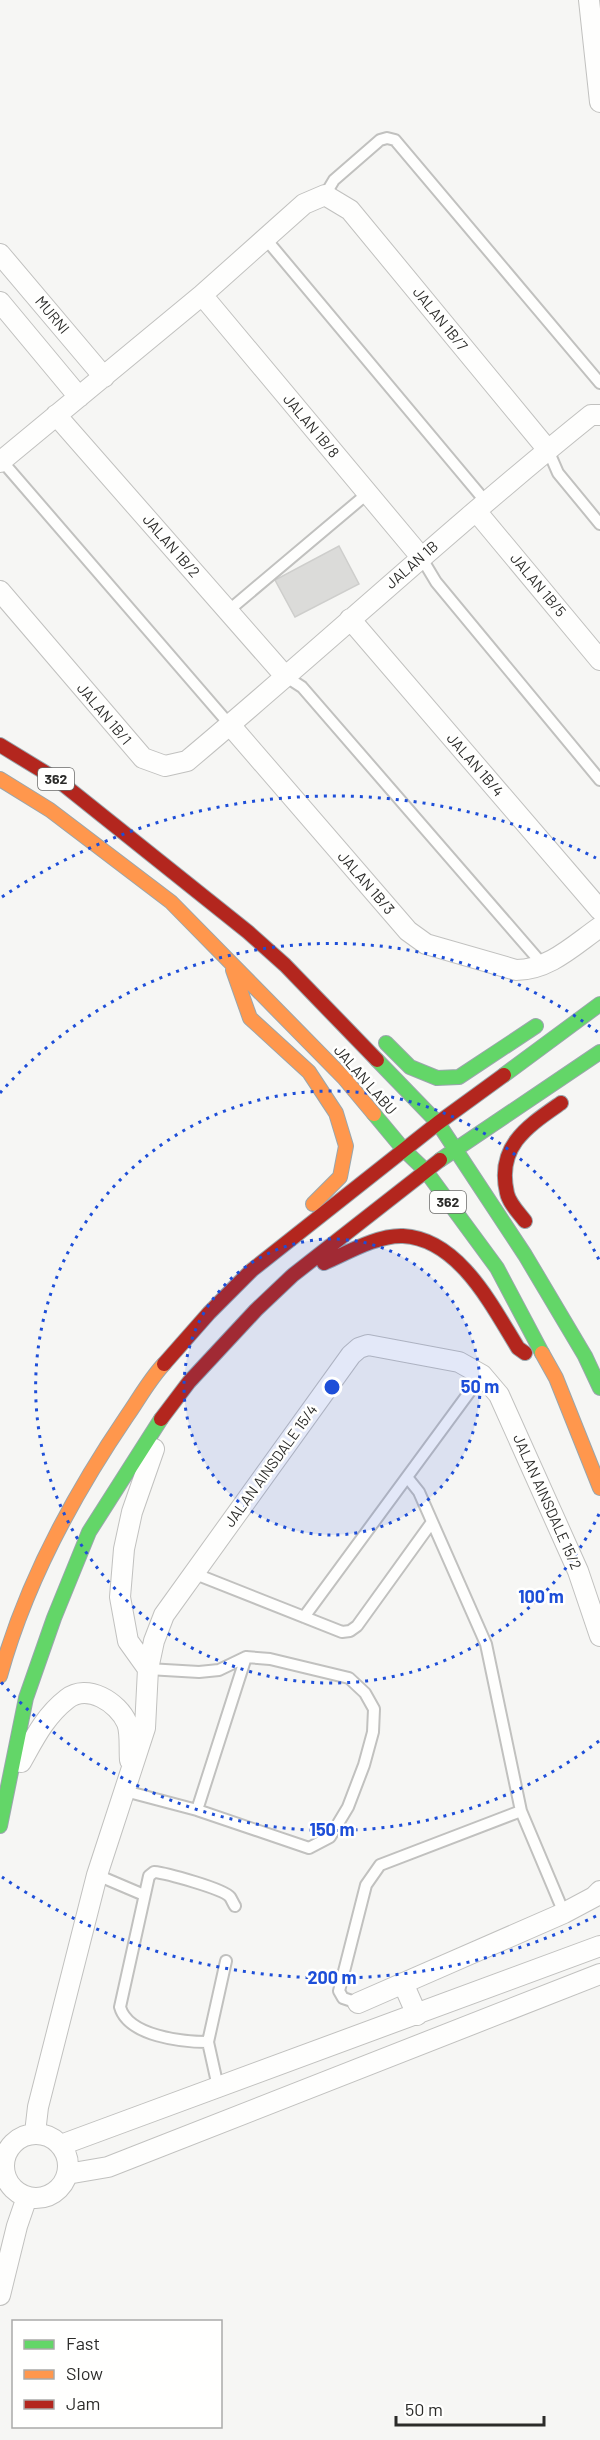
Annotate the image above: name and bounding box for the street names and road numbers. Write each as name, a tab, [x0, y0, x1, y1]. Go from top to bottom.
street label: JALAN 1B/7	[410, 283, 472, 354]
street label: MURNI	[32, 292, 74, 337]
street label: JALAN 1B/8	[280, 390, 344, 461]
street label: JALAN 1B/2	[139, 510, 204, 581]
street label: JALAN 1B	[381, 537, 441, 592]
street label: JALAN 1B/5	[507, 549, 571, 620]
street label: JALAN 1B/1	[74, 679, 136, 748]
street label: JALAN 1B/4	[443, 729, 508, 800]
road number: 362	[38, 768, 74, 790]
street label: JALAN 1B/3	[335, 847, 399, 917]
street label: JALAN LABU	[331, 1041, 401, 1118]
road number: 362	[430, 1191, 466, 1213]
street label: JALAN AINSDALE 15/4	[220, 1401, 321, 1530]
street label: JALAN AINSDALE 15/2	[510, 1431, 586, 1572]

